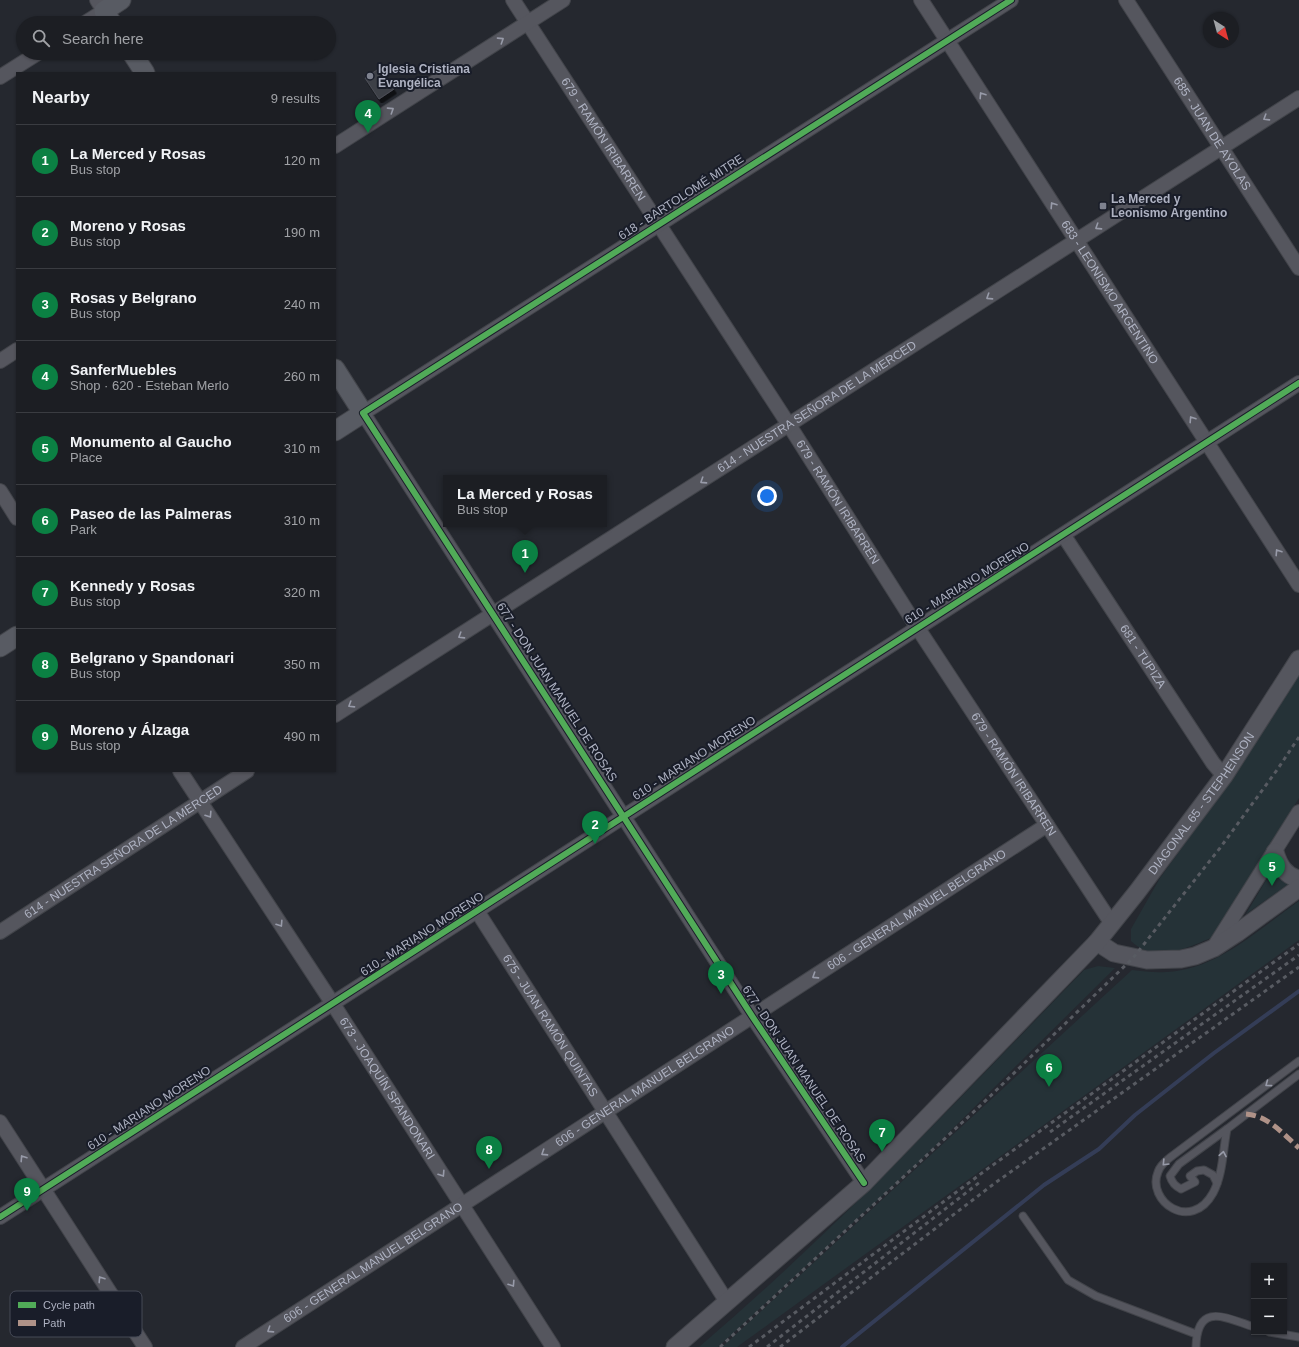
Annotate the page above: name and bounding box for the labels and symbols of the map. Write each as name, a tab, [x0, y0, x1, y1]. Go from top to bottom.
north arrow	[1203, 12, 1239, 48]
one-way arrow	[497, 37, 504, 45]
place label: Iglesia Cristiana Evangélica	[378, 62, 470, 90]
marker: Iglesia Cristiana Evangélica	[365, 71, 375, 81]
street label: 685 - JUAN DE AYOLAS	[1171, 74, 1254, 193]
street label: 679 - RAMÓN IRIBARREN	[558, 75, 649, 204]
one-way arrow	[980, 92, 987, 99]
pin: 4	[355, 100, 381, 133]
one-way arrow	[387, 108, 394, 115]
one-way arrow	[1263, 114, 1270, 121]
street label: 618 - BARTOLOMÉ MITRE	[615, 150, 746, 243]
place label: La Merced y Leonismo Argentino	[1111, 192, 1227, 220]
marker: La Merced y Leonismo Argentino	[1098, 201, 1108, 211]
one-way arrow	[1051, 202, 1058, 209]
street label: 683 - LEONISMO ARGENTINO	[1058, 218, 1161, 367]
one-way arrow	[1095, 222, 1102, 230]
one-way arrow	[986, 293, 993, 300]
street label: 614 - NUESTRA SEÑORA DE LA MERCED	[715, 338, 919, 476]
one-way arrow	[1190, 417, 1197, 424]
street label: 679 - RAMÓN IRIBARREN	[793, 437, 882, 567]
one-way arrow	[700, 476, 707, 483]
your location	[757, 486, 777, 506]
street label: 610 - MARIANO MORENO	[902, 539, 1032, 627]
pin: 1	[512, 540, 538, 573]
one-way arrow	[1275, 549, 1283, 556]
street label: 677 - DON JUAN MANUEL DE ROSAS	[494, 600, 620, 784]
street label: 681 - TUPIZA	[1117, 622, 1169, 691]
one-way arrow	[458, 631, 465, 638]
one-way arrow	[348, 700, 355, 708]
street label: 679 - RAMÓN IRIBARREN	[968, 710, 1059, 838]
street label: 610 - MARIANO MORENO	[630, 713, 758, 803]
street label: DIAGONAL 65 - STEPHENSON	[1146, 730, 1257, 877]
street label: 614 - NUESTRA SEÑORA DE LA MERCED	[21, 782, 225, 921]
one-way arrow	[204, 811, 211, 818]
pin: 2	[582, 811, 608, 844]
street label: 606 - GENERAL MANUEL BELGRANO	[824, 846, 1009, 973]
pin: 5	[1259, 853, 1285, 886]
street label: 610 - MARIANO MORENO	[358, 889, 486, 979]
one-way arrow	[275, 920, 283, 927]
street label: 675 - JUAN RAMÓN QUINTAS	[500, 952, 601, 1099]
pin: 3	[708, 961, 734, 994]
one-way arrow	[812, 971, 819, 978]
street label: 677 - DON JUAN MANUEL DE ROSAS	[739, 983, 869, 1165]
street label: 673 - JOAQUÍN SPANDONARI	[336, 1015, 438, 1162]
street label: 606 - GENERAL MANUEL BELGRANO	[553, 1023, 737, 1149]
pin: 6	[1036, 1054, 1062, 1087]
street label: 610 - MARIANO MORENO	[85, 1063, 213, 1153]
one-way arrow	[1265, 1079, 1272, 1086]
pin: 7	[869, 1119, 895, 1152]
pin: 8	[476, 1136, 502, 1169]
one-way arrow	[541, 1148, 548, 1156]
one-way arrow	[1218, 1150, 1226, 1157]
one-way arrow	[20, 1155, 28, 1162]
one-way arrow	[1162, 1158, 1170, 1166]
one-way arrow	[437, 1170, 445, 1177]
pin: 9	[14, 1178, 40, 1211]
street label: 606 - GENERAL MANUEL BELGRANO	[281, 1199, 465, 1326]
one-way arrow	[99, 1276, 106, 1283]
one-way arrow	[507, 1280, 515, 1287]
legend	[10, 1291, 142, 1337]
text: Cycle path	[43, 1299, 95, 1311]
text: Path	[43, 1317, 66, 1329]
one-way arrow	[267, 1325, 274, 1333]

